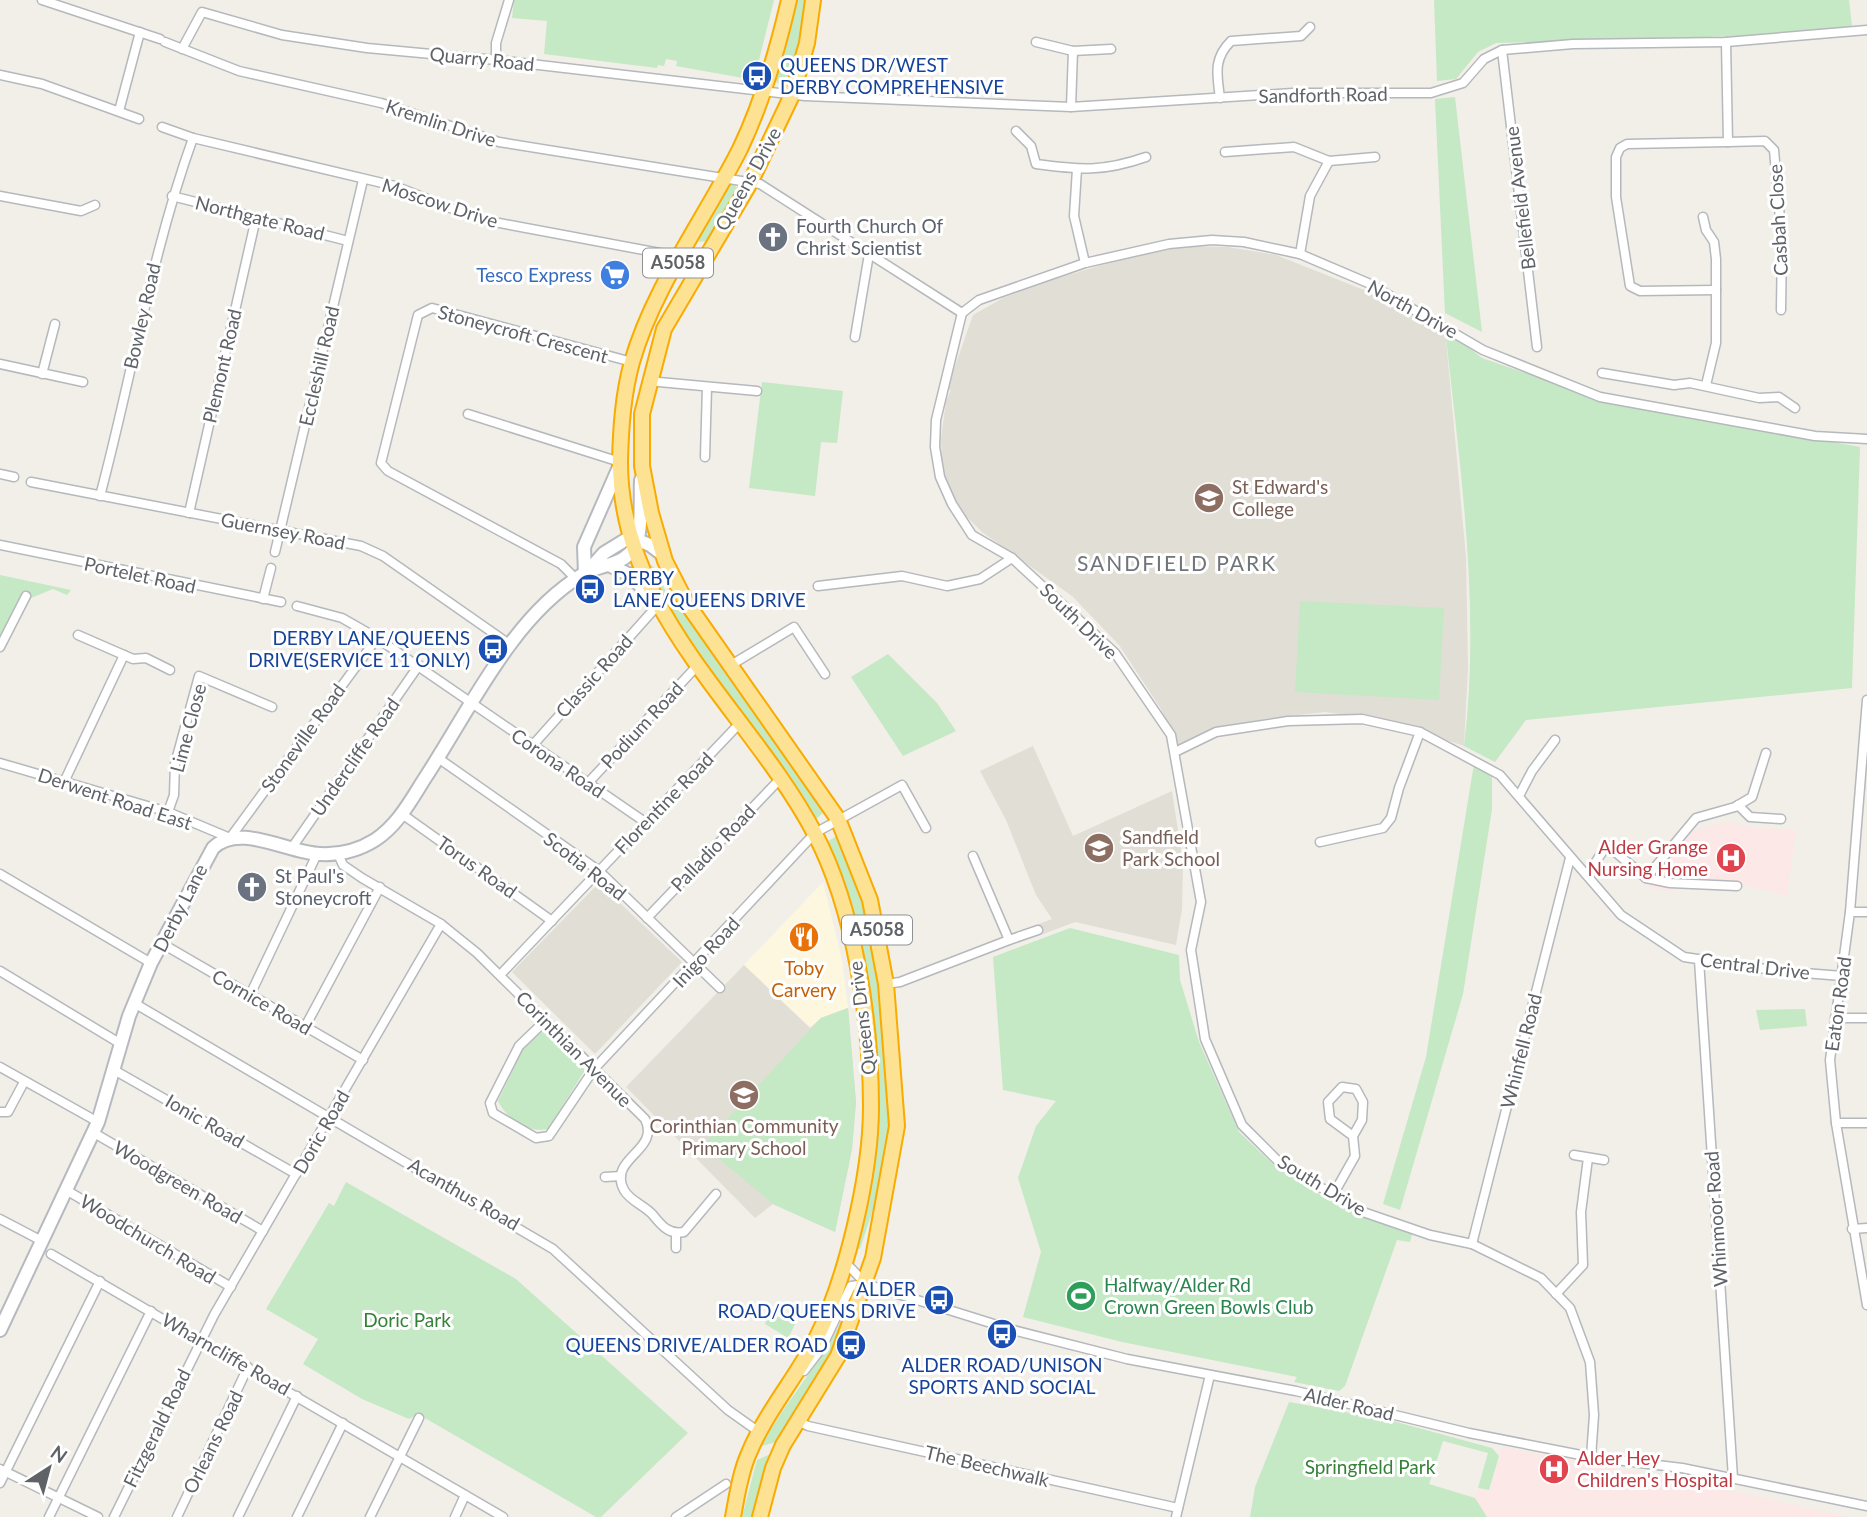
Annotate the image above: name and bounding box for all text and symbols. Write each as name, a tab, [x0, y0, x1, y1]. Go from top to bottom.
street label: Quarry Road	[428, 42, 536, 75]
place label: QUEENS DR/WEST DERBY COMPREHENSIVE	[780, 53, 1004, 98]
bus stop icon: QUEENS DR/WEST DERBY COMPREHENSIVE	[740, 59, 774, 93]
street label: Sandforth Road	[1258, 82, 1388, 107]
street label: Kremlin Drive	[383, 94, 499, 151]
street label: Queens Drive	[710, 123, 785, 235]
street label: Bellefield Avenue	[1499, 125, 1540, 271]
street label: Casbah Close	[1763, 163, 1792, 277]
street label: Moscow Drive	[379, 173, 501, 232]
street label: Northgate Road	[193, 190, 327, 245]
place label: Fourth Church Of Christ Scientist	[796, 214, 944, 259]
church icon: Fourth Church Of Christ Scientist	[756, 220, 790, 254]
road number: A5058	[643, 248, 713, 278]
supermarket icon: Tesco Express	[598, 258, 632, 292]
street label: Bowley Road	[118, 261, 165, 371]
place label: Tesco Express	[476, 263, 592, 286]
street label: North Drive	[1364, 274, 1462, 343]
street label: Stoneycroft Crescent	[436, 300, 611, 367]
street label: Eccleshill Road	[294, 304, 343, 428]
street label: Plemont Road	[197, 307, 246, 425]
place label: St Edward's College	[1232, 475, 1328, 520]
school or university icon: St Edward's College	[1192, 481, 1226, 515]
street label: Guernsey Road	[219, 507, 347, 554]
district label: SANDFIELD PARK	[1077, 550, 1277, 575]
street label: Portelet Road	[82, 551, 198, 598]
place label: DERBY LANE/QUEENS DRIVE	[613, 566, 806, 611]
bus stop icon: DERBY LANE/QUEENS DRIVE	[573, 572, 607, 606]
street label: South Drive	[1036, 578, 1123, 663]
place label: DERBY LANE/QUEENS DRIVE(SERVICE 11 ONLY)	[248, 626, 470, 671]
street label: Classic Road	[550, 629, 637, 722]
bus stop icon: DERBY LANE/QUEENS DRIVE(SERVICE 11 ONLY)	[476, 632, 510, 666]
street label: Podium Road	[596, 677, 688, 773]
street label: Stoneville Road	[256, 679, 350, 796]
street label: Lime Close	[165, 681, 210, 775]
street label: Undercliffe Road	[305, 693, 404, 820]
street label: Corona Road	[507, 723, 609, 802]
street label: Florentine Road	[609, 747, 718, 858]
street label: Derwent Road East	[35, 763, 195, 834]
street label: Palladio Road	[665, 799, 760, 896]
place label: Sandfield Park School	[1122, 825, 1220, 870]
street label: Scotia Road	[540, 826, 631, 905]
street label: Torus Road	[433, 831, 522, 903]
school or university icon: Sandfield Park School	[1082, 831, 1116, 865]
place label: Alder Grange Nursing Home	[1587, 835, 1708, 880]
hospital icon: Alder Grange Nursing Home	[1714, 841, 1748, 875]
street label: Derby Lane	[148, 860, 212, 956]
place label: St Paul's Stoneycroft	[275, 864, 372, 909]
church icon: St Paul's Stoneycroft	[235, 870, 269, 904]
street label: Inigo Road	[667, 912, 744, 992]
road number: A5058	[842, 916, 912, 945]
restaurant icon: Toby Carvery	[787, 920, 821, 954]
street label: Central Drive	[1699, 947, 1811, 984]
street label: Eaton Road	[1819, 955, 1856, 1053]
place label: Toby Carvery	[771, 956, 837, 1001]
street label: Queens Drive	[843, 960, 880, 1076]
street label: Cornice Road	[208, 964, 316, 1039]
street label: Corinthian Avenue	[512, 986, 637, 1111]
street label: Whinfell Road	[1495, 991, 1546, 1111]
school or university icon: Corinthian Community Primary School	[727, 1078, 761, 1112]
street label: Doric Road	[287, 1086, 354, 1178]
street label: Ionic Road	[162, 1089, 249, 1152]
place label: Corinthian Community Primary School	[650, 1114, 839, 1159]
street label: Woodgreen Road	[110, 1135, 247, 1228]
street label: South Drive	[1274, 1149, 1371, 1220]
street label: Whinmoor Road	[1699, 1150, 1732, 1288]
street label: Acanthus Road	[404, 1152, 524, 1235]
street label: Woodchurch Road	[76, 1189, 220, 1288]
place label: Halfway/Alder Rd Crown Green Bowls Club	[1104, 1273, 1314, 1318]
place label: ALDER ROAD/QUEENS DRIVE	[718, 1277, 916, 1322]
sports icon: Halfway/Alder Rd Crown Green Bowls Club	[1064, 1279, 1098, 1313]
bus stop icon: ALDER ROAD/QUEENS DRIVE	[922, 1283, 956, 1317]
street label: Wharncliffe Road	[158, 1307, 295, 1400]
park label: Doric Park	[363, 1308, 451, 1331]
bus stop icon: ALDER ROAD/UNISON SPORTS AND SOCIAL	[985, 1317, 1019, 1351]
bus stop icon: QUEENS DRIVE/ALDER ROAD	[834, 1328, 868, 1362]
place label: QUEENS DRIVE/ALDER ROAD	[565, 1333, 828, 1356]
place label: ALDER ROAD/UNISON SPORTS AND SOCIAL	[902, 1353, 1102, 1398]
street label: Fitzgerald Road	[118, 1365, 195, 1491]
street label: Alder Road	[1302, 1382, 1396, 1425]
street label: Orleans Road	[178, 1387, 247, 1497]
north arrow	[14, 1433, 84, 1503]
text: N	[47, 1440, 72, 1467]
street label: The Beechwalk	[923, 1440, 1052, 1491]
place label: Alder Hey Children's Hospital	[1577, 1446, 1733, 1491]
hospital icon: Alder Hey Children's Hospital	[1537, 1452, 1571, 1486]
park label: Springfield Park	[1305, 1455, 1436, 1478]

